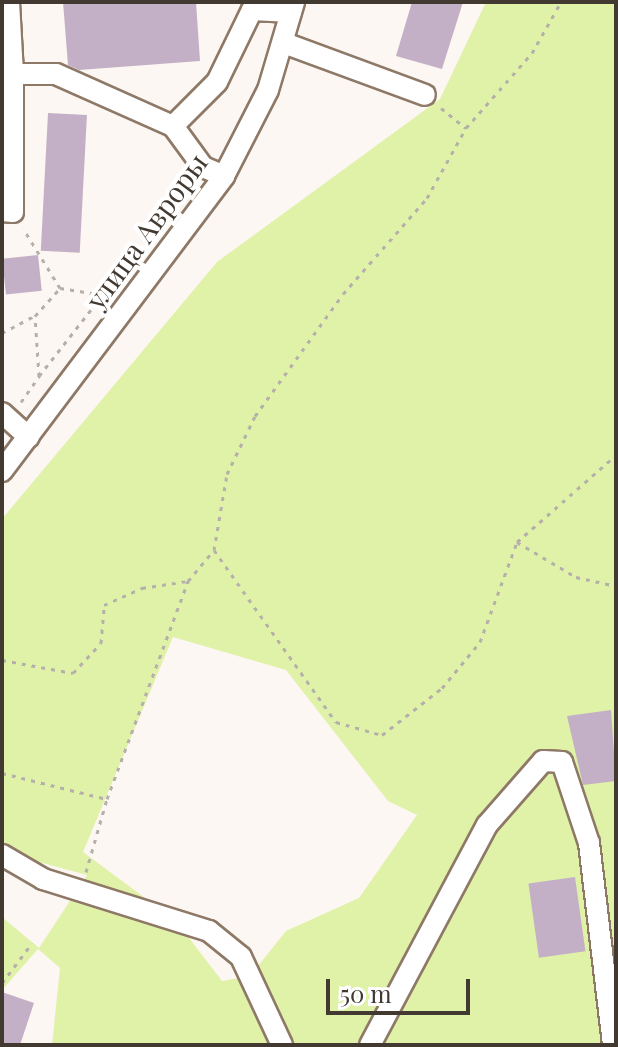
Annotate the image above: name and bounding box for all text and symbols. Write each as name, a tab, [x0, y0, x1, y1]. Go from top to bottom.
street label: улица Авроры	[78, 146, 214, 316]
scale bar	[330, 963, 474, 1013]
text: 50 m	[340, 977, 392, 1009]

